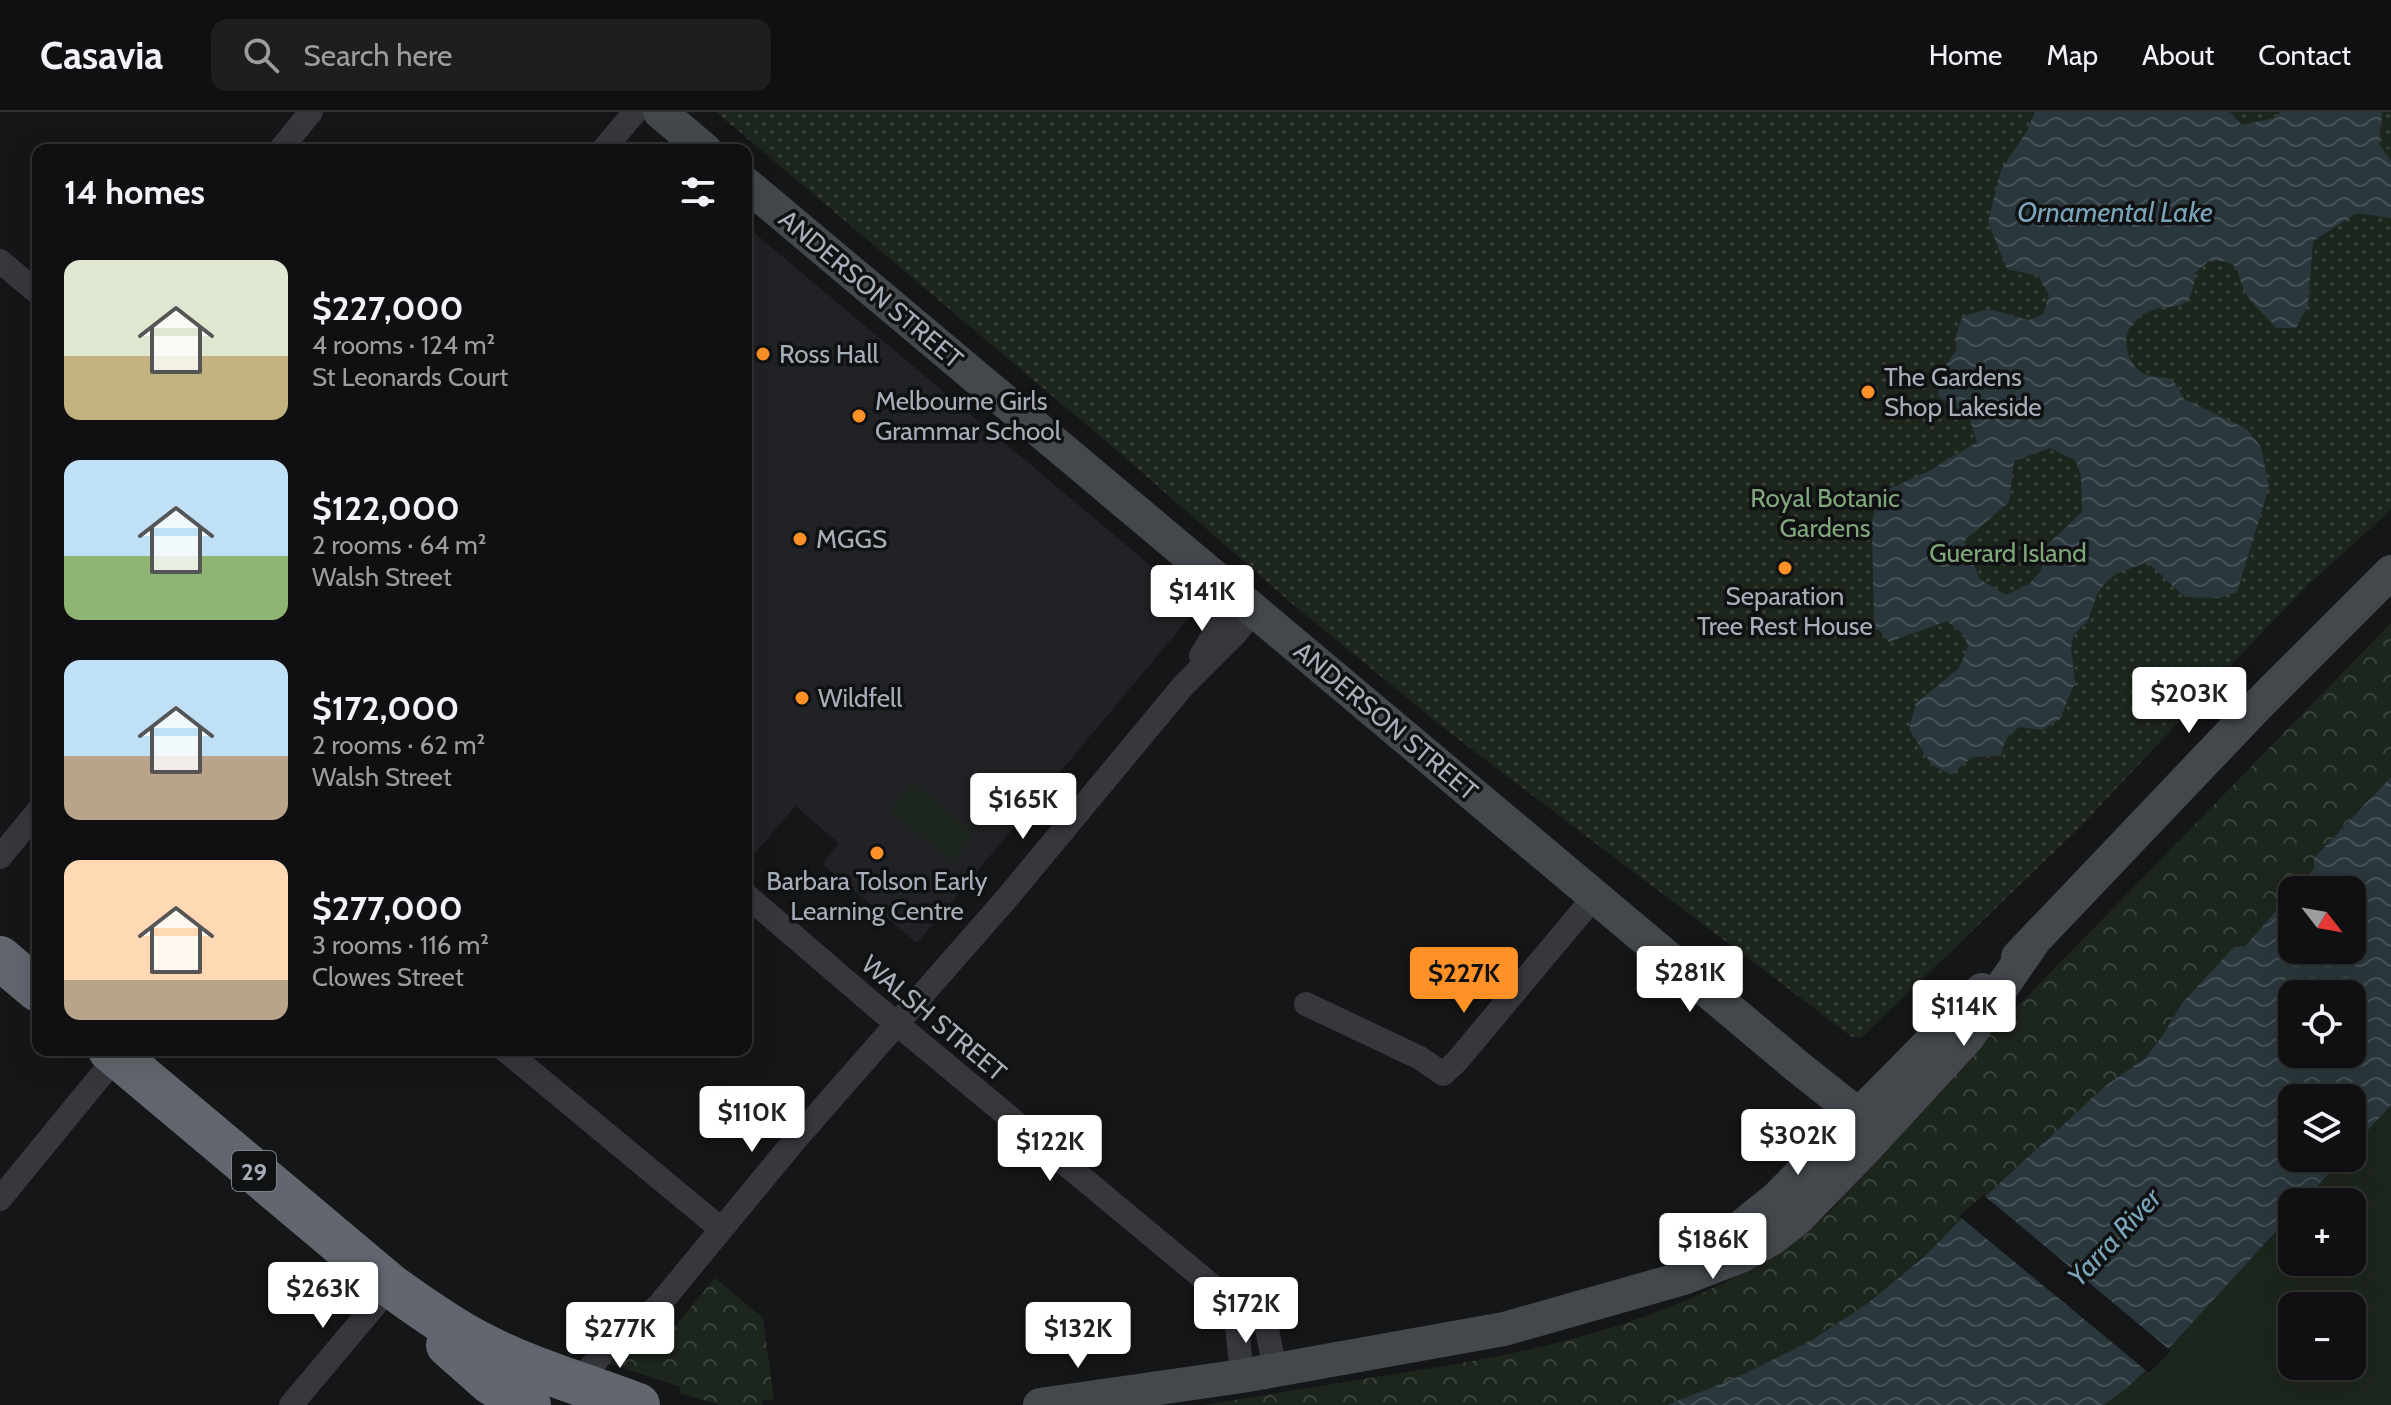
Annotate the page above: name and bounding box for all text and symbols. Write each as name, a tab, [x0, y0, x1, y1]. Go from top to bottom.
search box	[211, 19, 771, 91]
text: Casavia	[40, 32, 163, 79]
icon: search	[239, 33, 283, 77]
text: Search here	[303, 37, 452, 74]
text: Home	[1929, 38, 2002, 72]
text: Map	[2046, 38, 2098, 72]
text: About	[2142, 38, 2214, 72]
text: Contact	[2258, 38, 2351, 72]
icon: filters	[676, 170, 720, 214]
text: 14 homes	[64, 171, 205, 213]
water label: Ornamental Lake	[2017, 195, 2213, 229]
street label: ANDERSON STREET	[773, 203, 970, 375]
text: $227,000	[312, 287, 463, 329]
icon: home	[128, 292, 224, 388]
text: 4 rooms · 124 m²	[312, 329, 495, 361]
place label: Ross Hall	[779, 338, 879, 370]
marker: Ross Hall	[754, 345, 772, 363]
text: St Leonards Court	[312, 361, 508, 393]
place label: The Gardens Shop Lakeside	[1884, 361, 2042, 423]
marker: The Gardens Shop Lakeside	[1859, 383, 1877, 401]
place label: Melbourne Girls Grammar School	[875, 385, 1061, 447]
marker: Melbourne Girls Grammar School	[850, 407, 868, 425]
park label: Royal Botanic Gardens	[1750, 482, 1900, 544]
text: $122,000	[312, 487, 460, 529]
icon: home	[128, 492, 224, 588]
place label: MGGS	[816, 523, 887, 555]
text: 2 rooms · 64 m²	[312, 529, 487, 561]
marker: MGGS	[791, 530, 809, 548]
park label: Guerard Island	[1929, 537, 2087, 569]
marker: Separation Tree Rest House	[1776, 559, 1794, 577]
text: Walsh Street	[312, 561, 452, 593]
pin: $141K	[1146, 565, 1258, 633]
text: $141K	[1169, 575, 1235, 607]
place label: Separation Tree Rest House	[1697, 580, 1873, 642]
street label: ANDERSON STREET	[1288, 635, 1485, 807]
pin: $203K	[2133, 667, 2245, 735]
text: $203K	[2150, 677, 2228, 709]
place label: Wildfell	[818, 682, 902, 714]
text: $172,000	[312, 687, 459, 729]
marker: Wildfell	[793, 689, 811, 707]
icon: home	[128, 692, 224, 788]
text: 2 rooms · 62 m²	[312, 729, 485, 761]
text: Walsh Street	[312, 761, 452, 793]
pin: $165K	[967, 773, 1079, 841]
text: $165K	[988, 783, 1058, 815]
marker: Barbara Tolson Early Learning Centre	[868, 844, 886, 862]
place label: Barbara Tolson Early Learning Centre	[766, 865, 988, 927]
north arrow	[2278, 876, 2366, 964]
map controls	[2278, 876, 2366, 1380]
text: $277,000	[312, 887, 463, 929]
icon: home	[128, 892, 224, 988]
text: 3 rooms · 116 m²	[312, 929, 489, 961]
pin: $281K	[1634, 946, 1746, 1014]
pin: $227K	[1408, 947, 1520, 1015]
street label: WALSH STREET	[855, 948, 1013, 1088]
text: $281K	[1655, 956, 1725, 988]
text: $227K	[1428, 957, 1500, 989]
text: Clowes Street	[312, 961, 464, 993]
pin: $114K	[1908, 980, 2020, 1048]
button: locate	[2278, 980, 2366, 1068]
text: $114K	[1931, 990, 1997, 1022]
button: layers	[2278, 1084, 2366, 1172]
pin: $110K	[696, 1086, 808, 1154]
text: $110K	[718, 1096, 786, 1128]
pin: $302K	[1742, 1109, 1854, 1177]
pin: $122K	[994, 1115, 1106, 1183]
text: $302K	[1759, 1119, 1837, 1151]
text: $122K	[1016, 1125, 1084, 1157]
road number: 29	[232, 1151, 276, 1191]
water label: Yarra River	[2060, 1180, 2169, 1293]
button: +	[2278, 1188, 2366, 1276]
pin: $186K	[1657, 1213, 1769, 1281]
text: $186K	[1677, 1223, 1749, 1255]
pin: $263K	[267, 1262, 379, 1330]
text: $263K	[286, 1272, 360, 1304]
pin: $172K	[1190, 1277, 1302, 1345]
text: $172K	[1212, 1287, 1280, 1319]
button: −	[2278, 1292, 2366, 1380]
pin: $277K	[564, 1302, 676, 1370]
pin: $132K	[1022, 1302, 1134, 1370]
text: $277K	[584, 1312, 656, 1344]
text: $132K	[1044, 1312, 1112, 1344]

